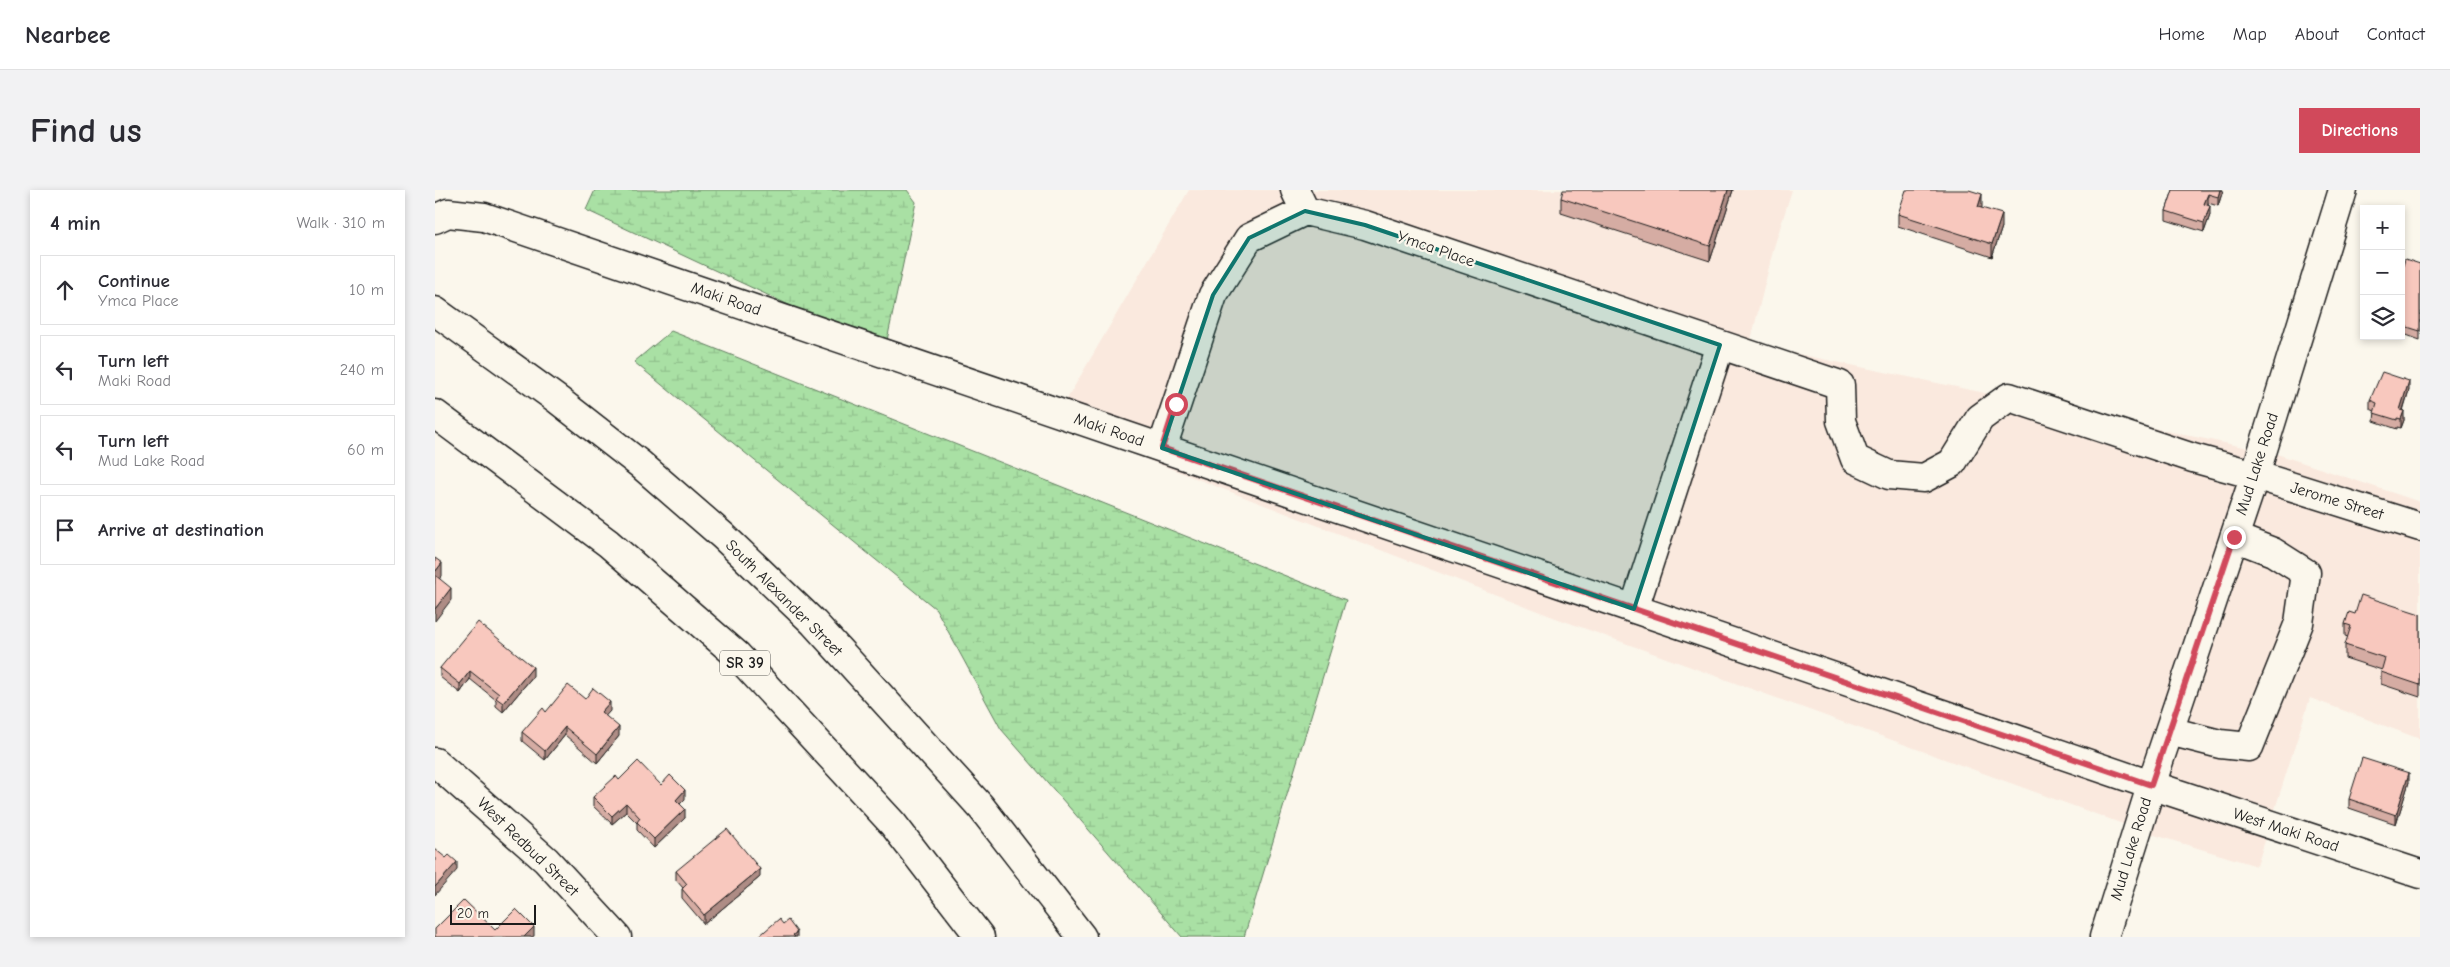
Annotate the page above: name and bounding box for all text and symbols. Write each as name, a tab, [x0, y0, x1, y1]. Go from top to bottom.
text: Nearbee	[25, 21, 110, 49]
text: Home	[2158, 24, 2205, 45]
text: Map	[2233, 24, 2267, 45]
text: About	[2295, 24, 2339, 45]
text: Contact	[2367, 24, 2425, 45]
button: Directions	[2299, 108, 2420, 153]
text: Find us	[30, 110, 142, 151]
map controls	[2360, 205, 2405, 340]
button: +	[2360, 205, 2405, 250]
text: 4 min	[50, 211, 101, 235]
text: Walk · 310 m	[296, 214, 385, 232]
street label: Ymca Place	[1395, 227, 1477, 271]
button: −	[2360, 250, 2405, 295]
text: Continue	[98, 270, 170, 292]
icon: ahead	[51, 276, 79, 304]
street label: Maki Road	[689, 279, 763, 319]
text: 10 m	[349, 281, 384, 299]
text: Ymca Place	[98, 292, 179, 310]
button: layers	[2360, 295, 2405, 340]
text: Turn left	[98, 350, 169, 372]
icon: left	[51, 356, 79, 384]
text: 240 m	[340, 361, 384, 379]
text: Maki Road	[98, 372, 171, 390]
route start	[1165, 393, 1188, 416]
street label: Maki Road	[1072, 410, 1146, 450]
street label: Mud Lake Road	[2232, 410, 2282, 518]
text: Turn left	[98, 430, 169, 452]
icon: left	[51, 436, 79, 464]
text: 60 m	[347, 441, 384, 459]
text: Mud Lake Road	[98, 452, 205, 470]
street label: Jerome Street	[2288, 478, 2386, 524]
icon: arrive	[51, 516, 79, 544]
text: Arrive at destination	[98, 519, 264, 541]
route end	[2223, 526, 2246, 549]
street label: South Alexander Street	[722, 536, 846, 660]
road number: SR 39	[720, 650, 770, 676]
street label: West Redbud Street	[474, 794, 583, 900]
street label: Mud Lake Road	[2107, 795, 2155, 903]
street label: West Maki Road	[2231, 804, 2341, 856]
scale bar	[450, 902, 536, 925]
text: 20 m	[457, 905, 489, 922]

